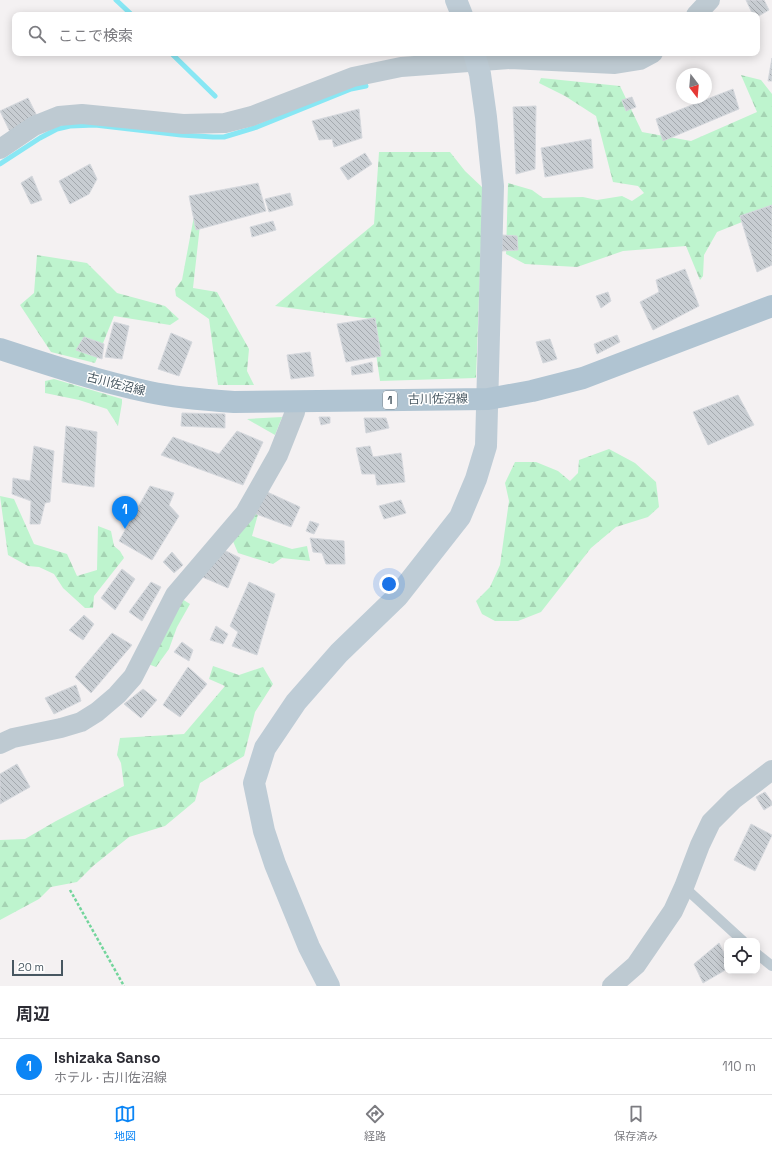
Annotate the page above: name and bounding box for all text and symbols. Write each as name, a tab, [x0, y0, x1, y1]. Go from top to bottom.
search box	[12, 12, 760, 56]
icon: search	[26, 23, 48, 45]
text: ここで検索	[58, 26, 133, 45]
north arrow	[676, 68, 712, 104]
street label: 古川佐沼線	[85, 369, 147, 399]
street label: 古川佐沼線	[408, 390, 468, 408]
road number: 1	[383, 391, 397, 409]
pin: 1	[112, 496, 138, 529]
your location	[379, 574, 399, 594]
map controls	[724, 938, 760, 974]
button: locate	[724, 938, 760, 974]
scale bar	[12, 958, 63, 977]
text: 20 m	[18, 960, 44, 974]
text: 周辺	[16, 1003, 50, 1025]
text: Ishizaka Sanso	[54, 1048, 160, 1067]
text: 1	[26, 1058, 32, 1075]
text: 110 m	[722, 1058, 756, 1075]
text: ホテル · 古川佐沼線	[54, 1069, 167, 1086]
tab: 地図	[114, 1103, 136, 1143]
tab: 経路	[364, 1103, 386, 1143]
tab: 保存済み	[614, 1103, 658, 1143]

